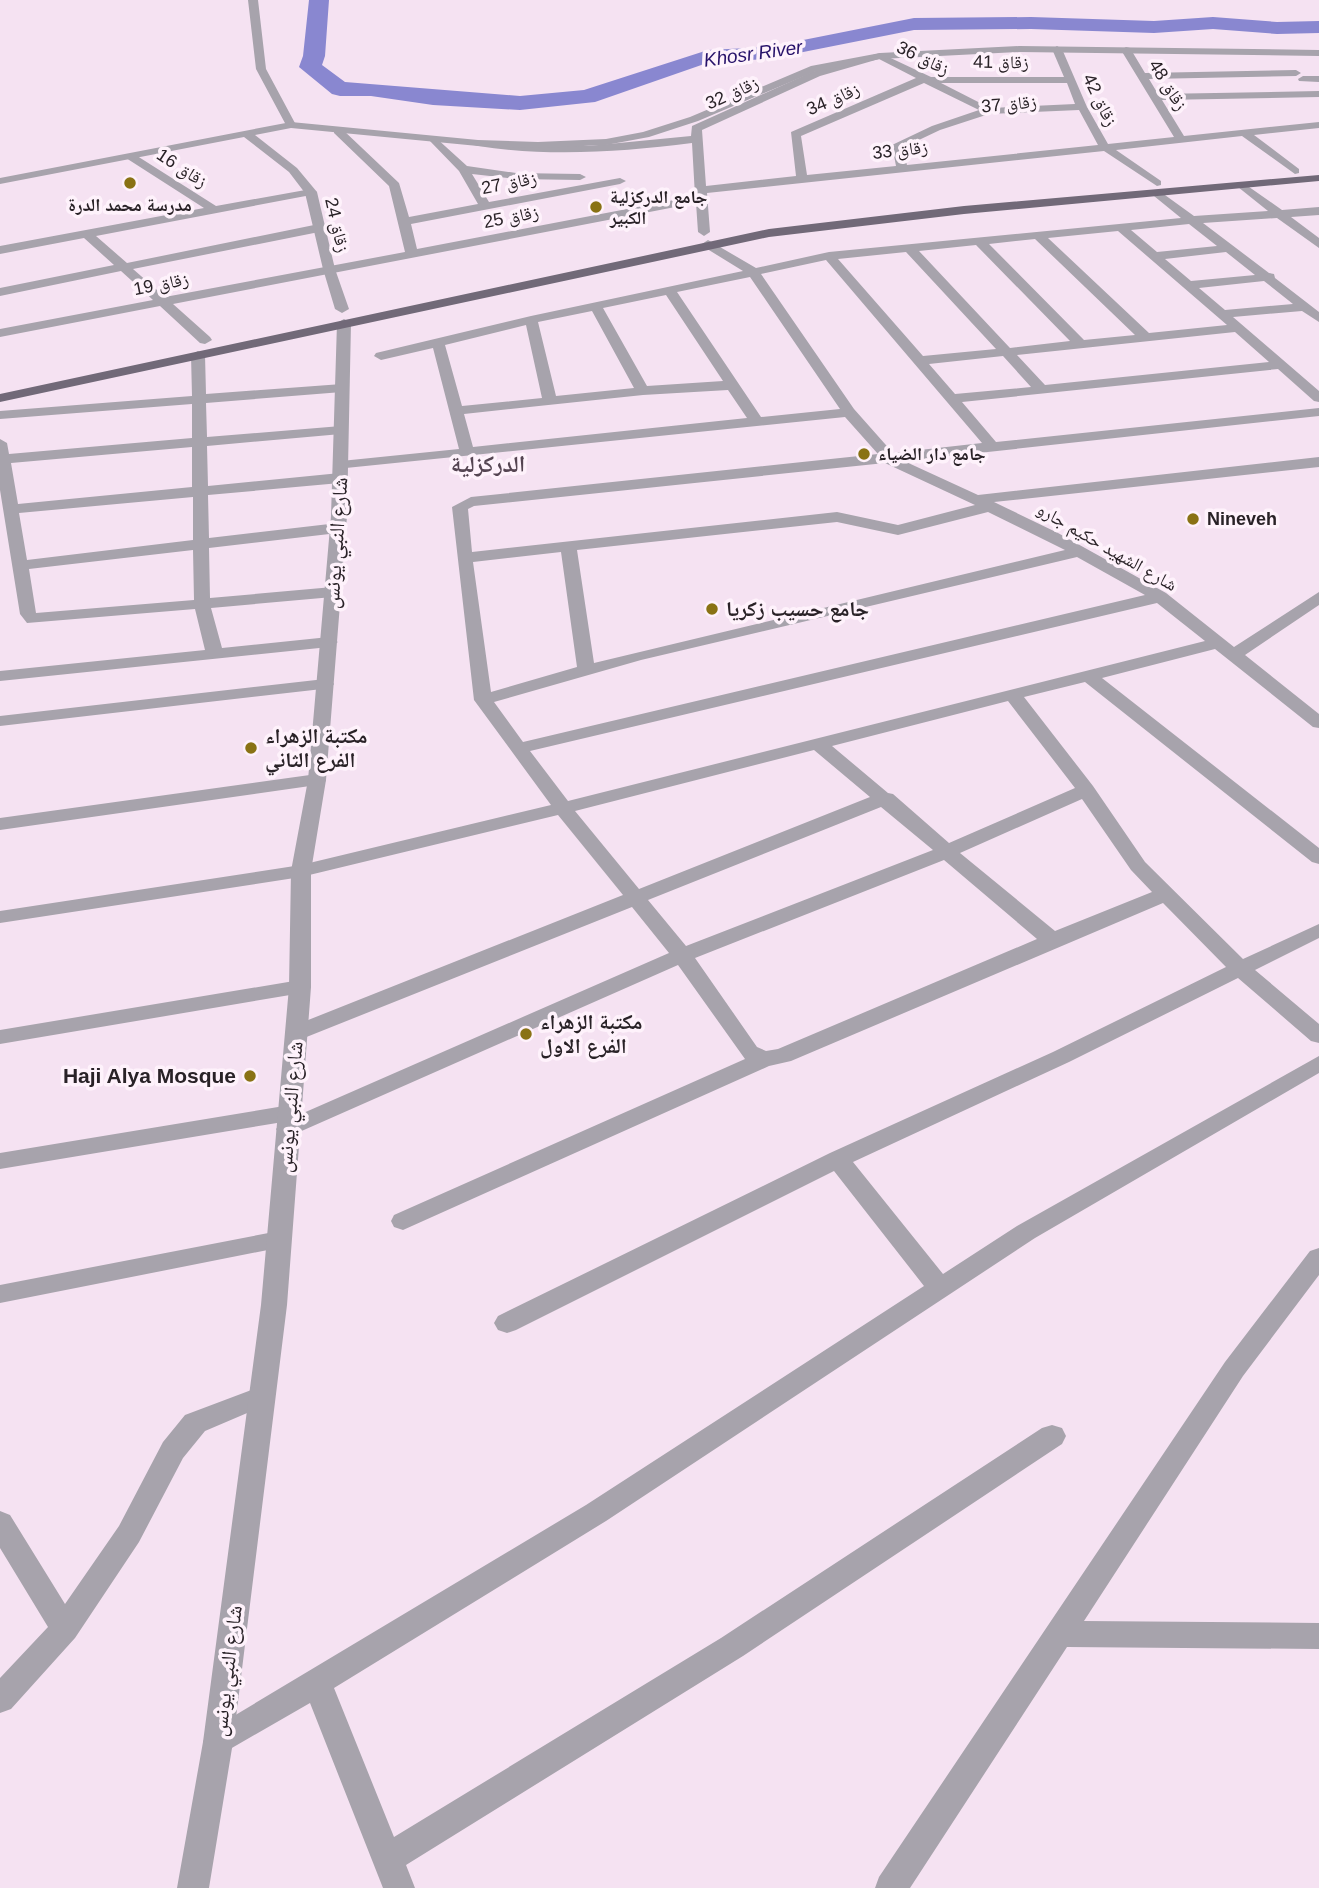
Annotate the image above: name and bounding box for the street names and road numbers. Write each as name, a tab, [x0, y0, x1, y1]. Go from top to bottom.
street label: زقاق 36	[893, 37, 952, 80]
street label: زقاق 41	[973, 52, 1029, 73]
street label: زقاق 48	[1144, 56, 1191, 115]
street label: زقاق 42	[1078, 71, 1121, 130]
street label: زقاق 32	[702, 73, 762, 114]
street label: زقاق 34	[803, 79, 863, 120]
street label: زقاق 37	[980, 92, 1038, 117]
street label: زقاق 33	[871, 137, 929, 164]
street label: زقاق 16	[153, 144, 211, 192]
street label: زقاق 27	[480, 168, 539, 199]
street label: زقاق 24	[320, 196, 353, 255]
street label: زقاق 25	[482, 202, 541, 233]
street label: زقاق 19	[132, 269, 191, 300]
street label: شارع النبي يونس	[319, 476, 357, 610]
street label: شارع الشهيد حكيم جارو	[1032, 499, 1181, 597]
street label: شارع النبي يونس	[272, 1040, 312, 1174]
street label: شارع النبي يونس	[207, 1604, 251, 1738]

